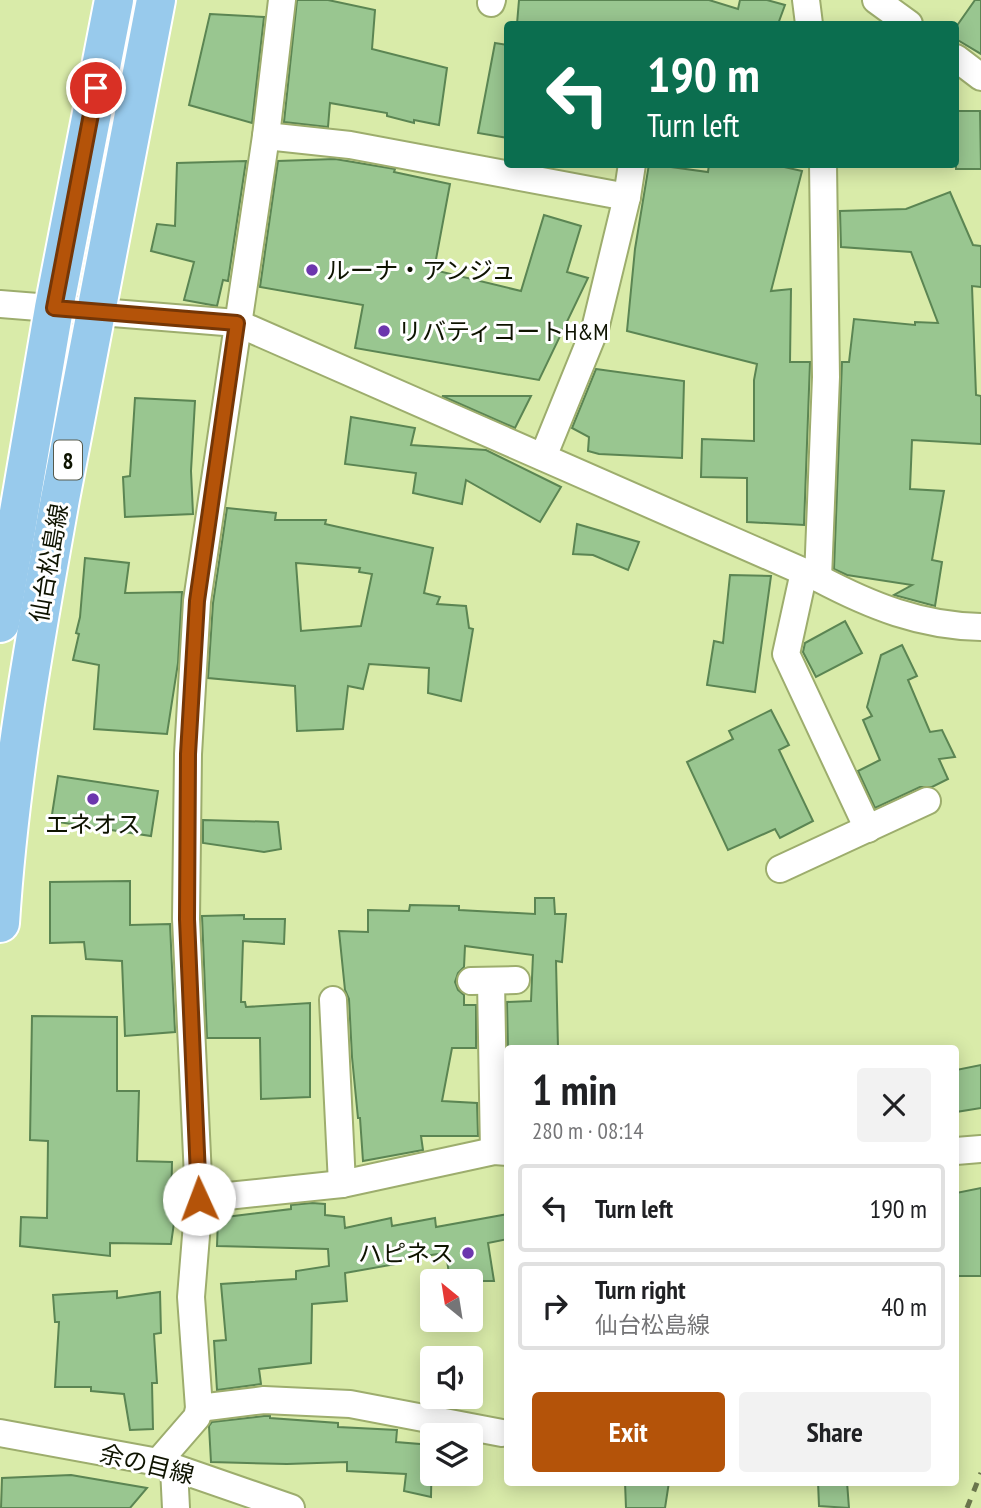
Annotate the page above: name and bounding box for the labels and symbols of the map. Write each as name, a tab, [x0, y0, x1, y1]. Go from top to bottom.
pin	[66, 58, 126, 118]
place label: ルーナ・アンジュ	[326, 255, 515, 286]
marker: ルーナ・アンジュ	[304, 262, 320, 278]
place label: リバティコートH&M	[398, 316, 608, 347]
marker: リバティコートH&M	[376, 323, 392, 339]
road number: 8	[54, 440, 82, 480]
street label: 仙台松島線	[23, 501, 75, 625]
marker: エネオス	[85, 791, 101, 807]
place label: エネオス	[45, 809, 141, 840]
position arrow	[162, 1162, 236, 1236]
place label: ハピネス	[358, 1238, 454, 1269]
marker: ハピネス	[460, 1245, 476, 1261]
north arrow	[420, 1269, 483, 1332]
street label: 余の目線	[97, 1437, 197, 1491]

